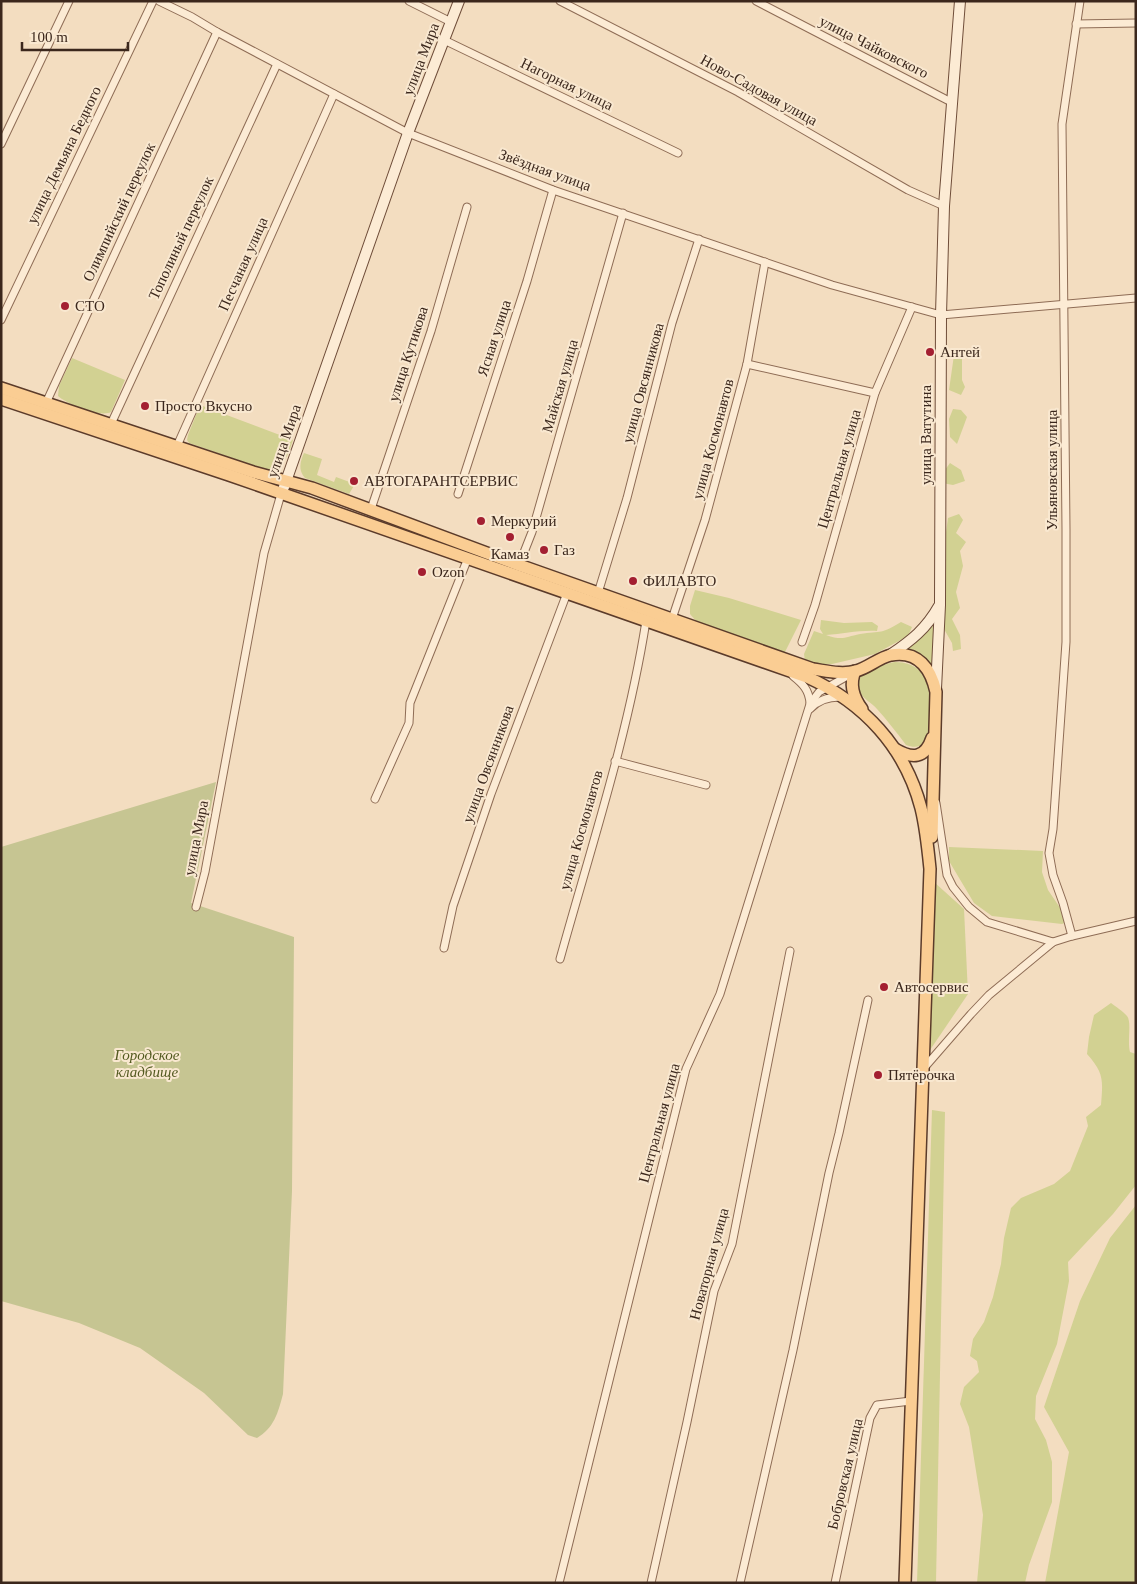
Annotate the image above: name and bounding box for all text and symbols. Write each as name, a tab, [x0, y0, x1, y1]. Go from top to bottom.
street label: улица Чайковского	[817, 13, 931, 81]
scale bar	[22, 20, 129, 52]
street label: улица Мира	[400, 20, 442, 97]
text: 100 m	[30, 29, 68, 45]
street label: Ново-Садовая улица	[698, 51, 820, 129]
street label: Нагорная улица	[518, 55, 616, 113]
street label: улица Демьяна Бедного	[24, 84, 104, 226]
street label: Олимпийский переулок	[80, 139, 159, 284]
street label: Звёздная улица	[497, 146, 594, 194]
street label: Тополиный переулок	[145, 173, 217, 302]
street label: Песчаная улица	[215, 214, 271, 313]
place label: СТО	[75, 298, 105, 314]
street label: Ясная улица	[474, 298, 514, 378]
marker: СТО	[59, 300, 71, 312]
street label: улица Кутикова	[385, 304, 431, 404]
street label: улица Овсянникова	[619, 321, 667, 445]
street label: Майская улица	[539, 337, 581, 434]
place label: Антей	[940, 344, 980, 360]
marker: Антей	[924, 346, 936, 358]
street label: улица Космонавтов	[689, 377, 737, 501]
street label: улица Ватутина	[918, 385, 934, 485]
place label: Просто Вкусно	[155, 398, 252, 414]
marker: Просто Вкусно	[139, 400, 151, 412]
street label: улица Мира	[264, 402, 304, 480]
street label: Центральная улица	[814, 407, 864, 530]
street label: Ульяновская улица	[1044, 409, 1060, 530]
place label: АВТОГАРАНТСЕРВИС	[364, 473, 518, 489]
marker: АВТОГАРАНТСЕРВИС	[348, 475, 360, 487]
place label: Меркурий	[491, 513, 556, 529]
marker: Меркурий	[475, 515, 487, 527]
marker: Камаз	[504, 531, 516, 543]
place label: Газ	[554, 542, 575, 558]
marker: Газ	[538, 544, 550, 556]
place label: Камаз	[491, 546, 529, 562]
place label: Ozon	[432, 564, 465, 580]
marker: Ozon	[416, 566, 428, 578]
place label: ФИЛАВТО	[643, 573, 716, 589]
marker: ФИЛАВТО	[627, 575, 639, 587]
street label: улица Овсянникова	[459, 703, 517, 825]
street label: улица Космонавтов	[556, 768, 606, 892]
street label: улица Мира	[181, 799, 211, 877]
place label: Автосервис	[894, 979, 969, 995]
marker: Автосервис	[878, 981, 890, 993]
park label: Городское кладбище	[114, 1047, 180, 1080]
street label: Центральная улица	[635, 1061, 683, 1185]
place label: Пятёрочка	[888, 1067, 955, 1083]
marker: Пятёрочка	[872, 1069, 884, 1081]
street label: Новаторная улица	[686, 1206, 732, 1322]
street label: Бобровская улица	[824, 1416, 866, 1531]

